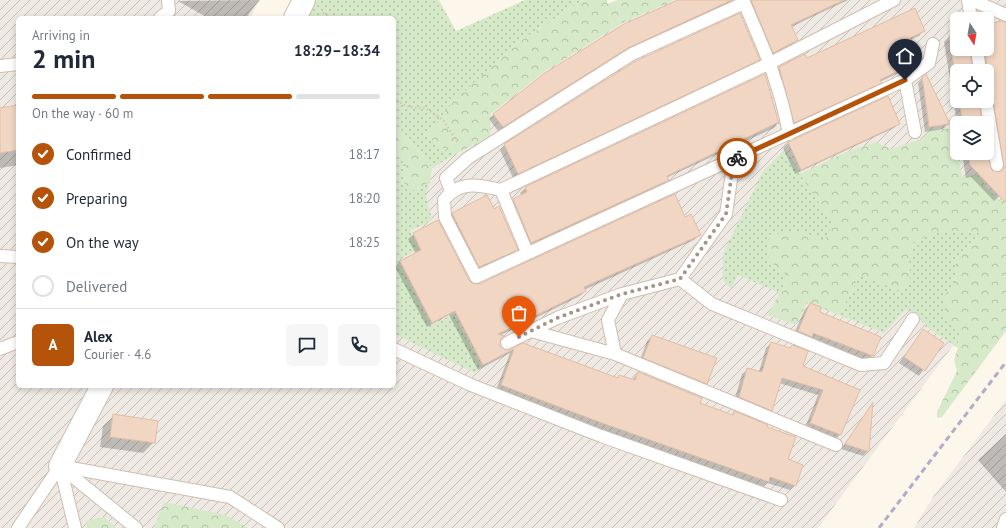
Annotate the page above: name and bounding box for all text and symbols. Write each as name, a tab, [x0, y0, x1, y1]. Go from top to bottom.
north arrow	[950, 12, 994, 56]
map controls	[950, 12, 994, 160]
text: Arriving in	[32, 27, 90, 44]
pin	[888, 39, 922, 80]
text: 18:29–18:34	[294, 41, 380, 60]
text: 2 min	[32, 42, 95, 75]
icon: home	[894, 45, 916, 67]
button: locate	[950, 64, 994, 108]
text: On the way · 60 m	[32, 105, 133, 122]
button: layers	[950, 116, 994, 160]
courier	[717, 138, 757, 178]
icon: check	[32, 143, 54, 165]
text: Confirmed	[66, 145, 131, 164]
text: 18:17	[349, 146, 380, 163]
icon: bike	[726, 147, 748, 169]
icon: check	[32, 187, 54, 209]
text: Preparing	[66, 189, 128, 208]
text: 18:20	[349, 190, 380, 207]
icon: check	[32, 231, 54, 253]
text: On the way	[66, 233, 139, 252]
text: 18:25	[349, 234, 380, 251]
text: Delivered	[66, 277, 127, 296]
pin	[502, 296, 536, 337]
icon: bag	[508, 302, 530, 324]
button: chat	[286, 324, 328, 366]
button: phone	[338, 324, 380, 366]
text: Alex	[84, 327, 113, 346]
text: A	[48, 335, 58, 354]
text: Courier · 4.6	[84, 346, 151, 363]

